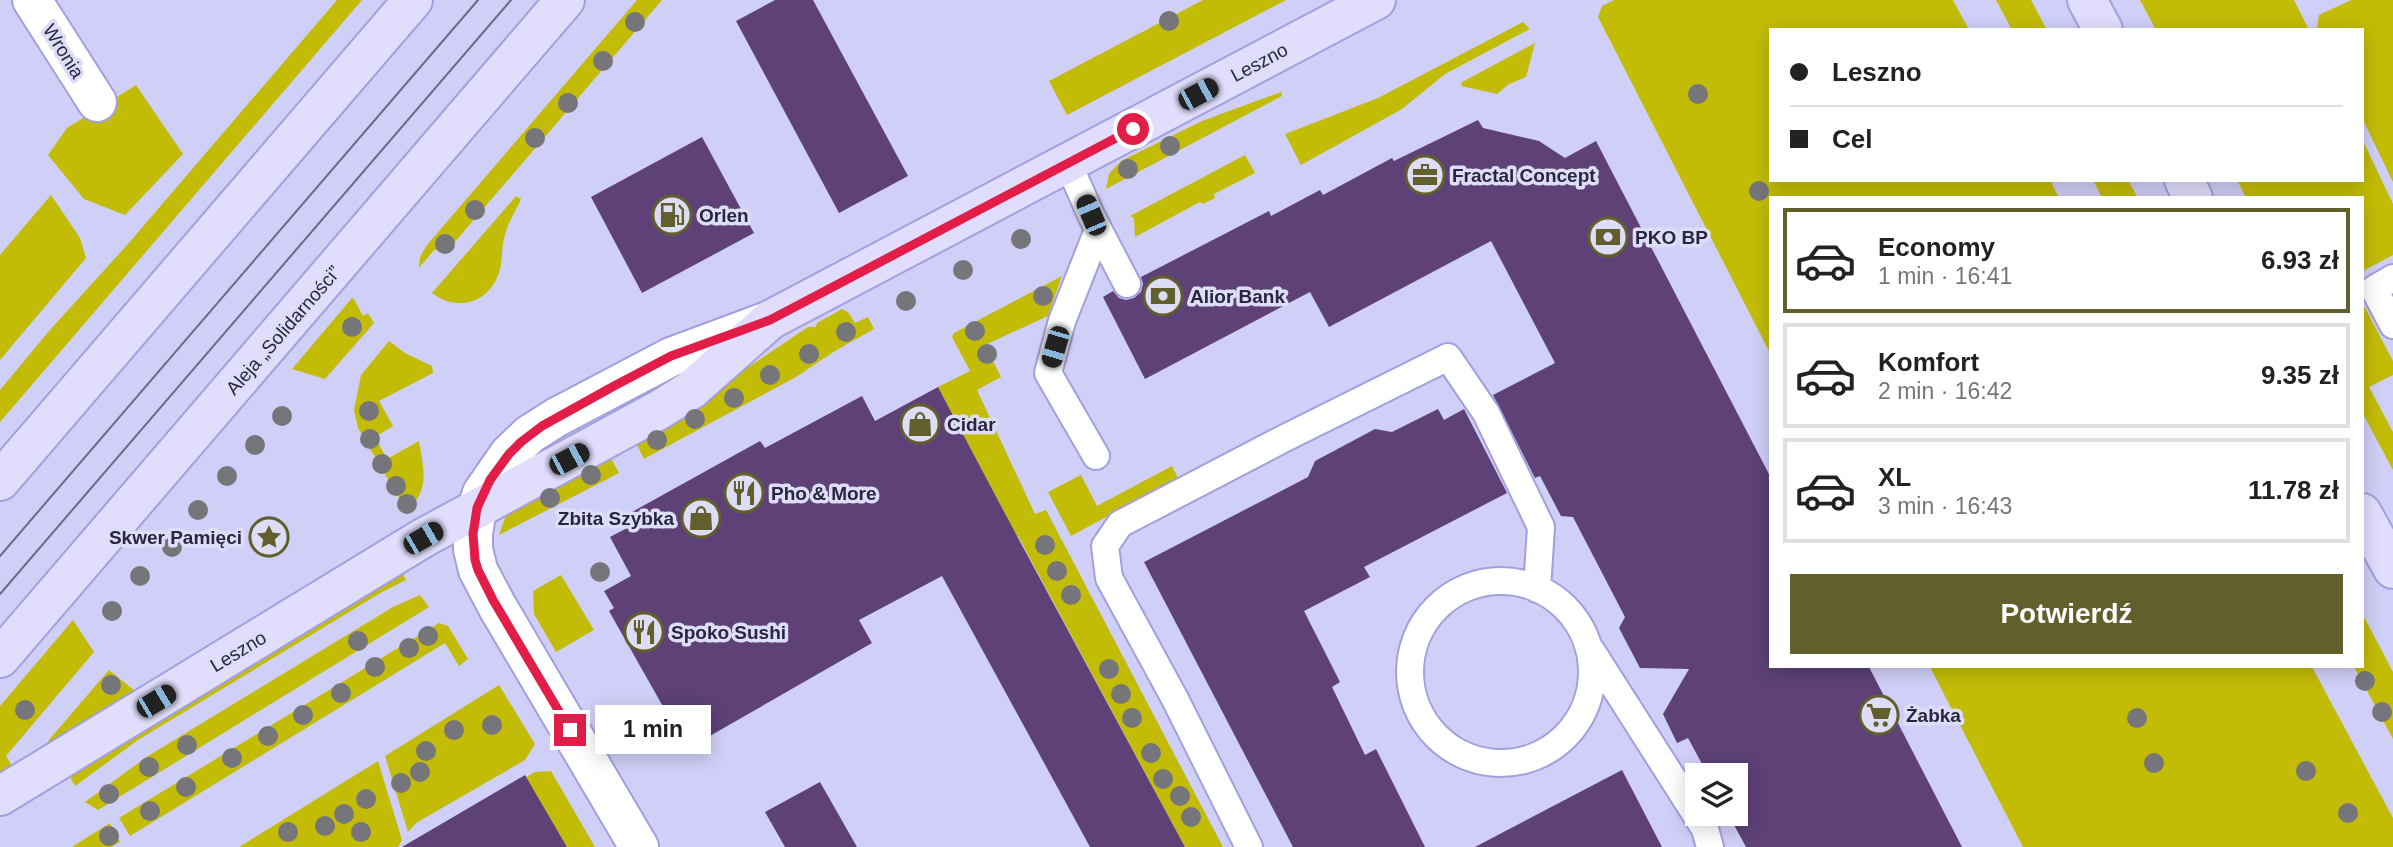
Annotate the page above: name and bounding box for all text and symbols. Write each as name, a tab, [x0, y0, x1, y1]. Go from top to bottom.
street label: Wronia	[39, 20, 89, 83]
street label: Leszno	[1227, 39, 1291, 86]
text: Leszno	[1832, 57, 1922, 87]
car	[1175, 75, 1222, 113]
route start	[1117, 113, 1149, 145]
text: Cel	[1832, 124, 1872, 154]
office icon: Fractal Concept	[1404, 154, 1446, 196]
place label: Fractal Concept	[1452, 165, 1596, 186]
car	[1074, 192, 1109, 238]
fuel station icon: Orlen	[651, 194, 693, 236]
place label: Orlen	[699, 205, 749, 226]
bank icon: PKO BP	[1587, 216, 1629, 258]
place label: PKO BP	[1635, 227, 1708, 248]
icon: car	[1794, 229, 1857, 292]
text: Economy	[1878, 232, 1995, 262]
text: 6.93 zł	[2261, 245, 2339, 275]
street label: Aleja „Solidarności”	[222, 262, 345, 399]
text: 1 min · 16:41	[1878, 263, 2012, 289]
bank icon: Alior Bank	[1142, 275, 1184, 317]
place label: Alior Bank	[1190, 286, 1285, 307]
car	[1040, 324, 1071, 370]
icon: car	[1794, 344, 1857, 407]
text: Komfort	[1878, 347, 1979, 377]
text: 9.35 zł	[2261, 360, 2339, 390]
text: 2 min · 16:42	[1878, 378, 2012, 404]
shop icon: Cidar	[899, 403, 941, 445]
place label: Cidar	[947, 414, 996, 435]
car	[546, 440, 593, 478]
icon: car	[1794, 459, 1857, 522]
text: XL	[1878, 462, 1911, 492]
restaurant icon: Pho & More	[723, 472, 765, 514]
text: 11.78 zł	[2248, 475, 2339, 505]
place label: Pho & More	[771, 483, 877, 504]
text: 3 min · 16:43	[1878, 493, 2012, 519]
shop icon: Zbita Szybka	[680, 497, 722, 539]
place label: Zbita Szybka	[558, 508, 674, 529]
place icon: Skwer Pamięci	[248, 516, 290, 558]
car	[400, 518, 447, 558]
place label: Skwer Pamięci	[109, 527, 242, 548]
button: Potwierdź	[1790, 574, 2343, 654]
restaurant icon: Spoko Sushi	[623, 611, 665, 653]
place label: Spoko Sushi	[671, 622, 786, 643]
street label: Leszno	[207, 627, 270, 676]
car	[133, 681, 180, 721]
supermarket icon: Żabka	[1858, 694, 1900, 736]
place label: Żabka	[1906, 705, 1961, 726]
callout: 1 min	[594, 706, 710, 754]
route end	[554, 714, 586, 746]
text: 1 min	[623, 716, 683, 742]
map controls	[1685, 763, 1748, 826]
button: layers	[1685, 763, 1748, 826]

